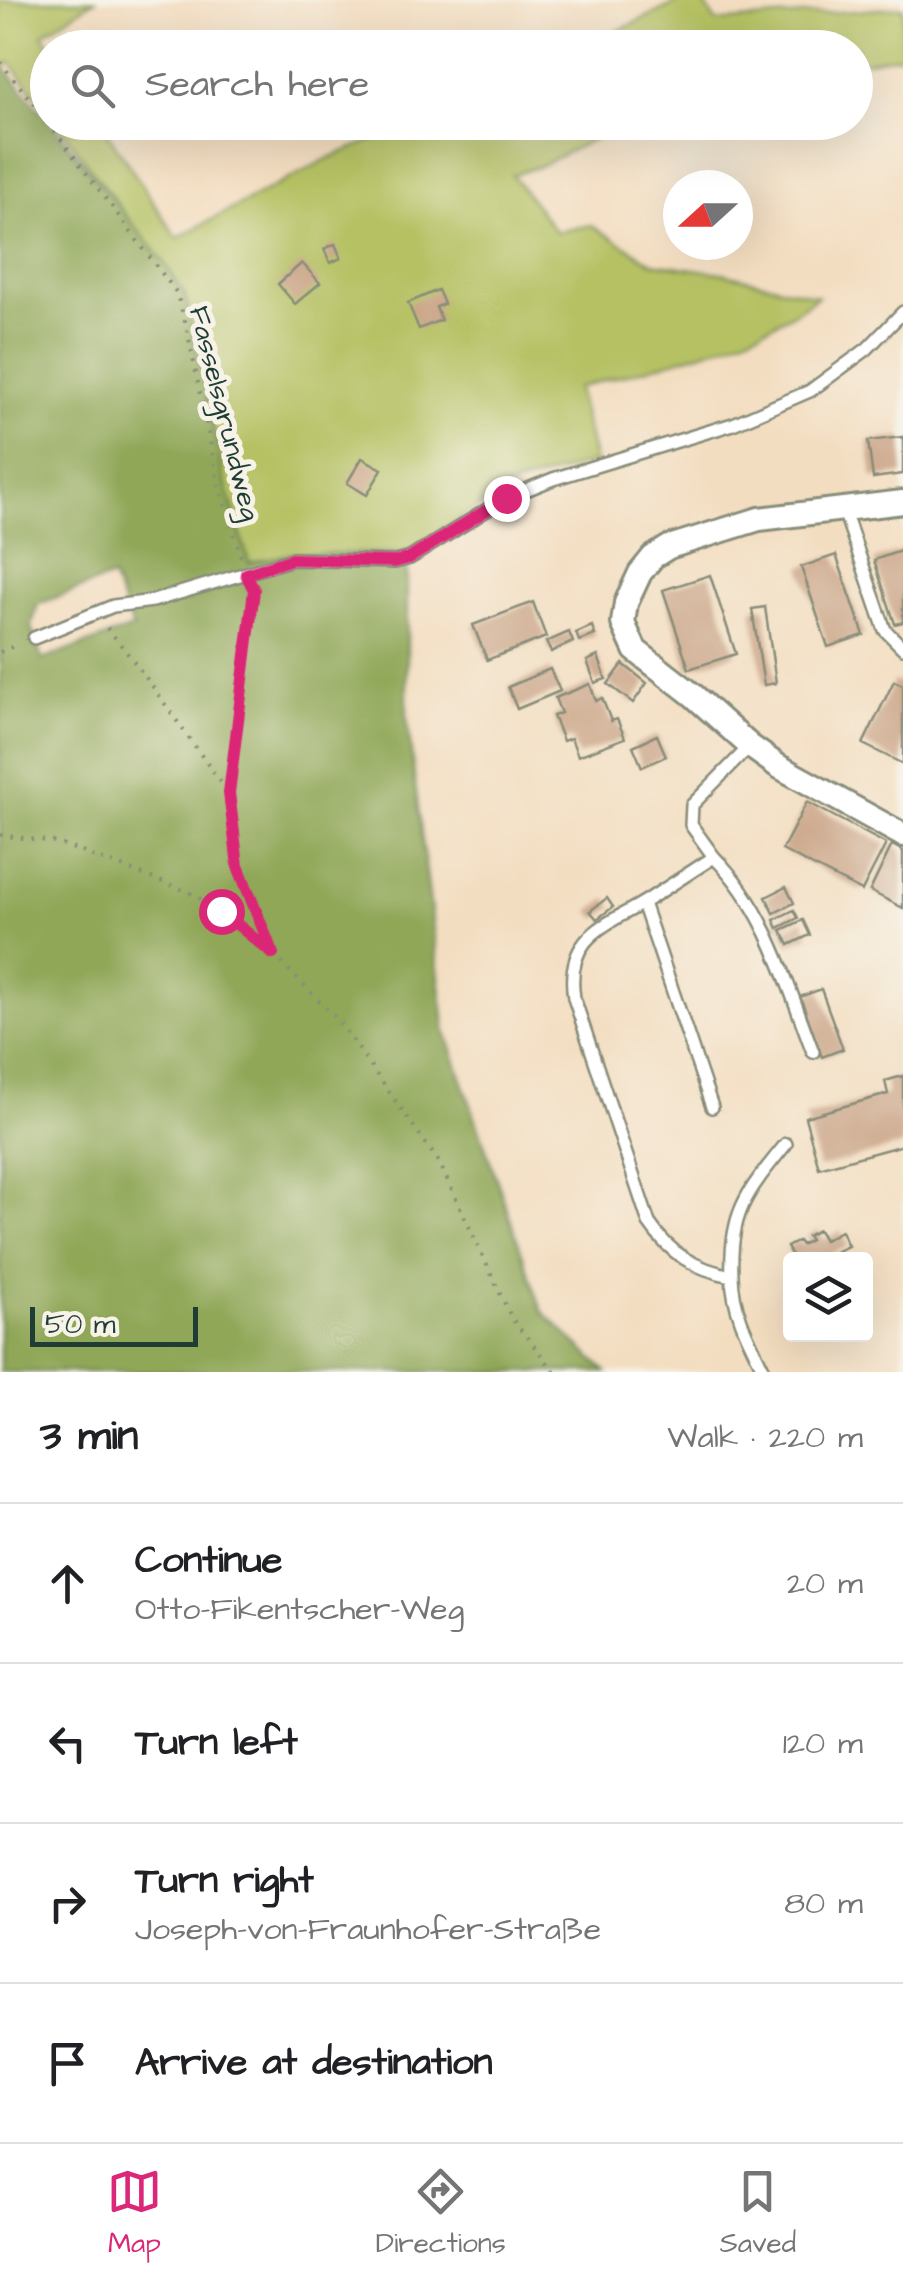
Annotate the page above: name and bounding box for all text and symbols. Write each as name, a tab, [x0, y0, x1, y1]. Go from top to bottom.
search box	[30, 30, 873, 140]
icon: search	[65, 58, 120, 113]
text: Search here	[145, 59, 369, 111]
north arrow	[663, 170, 753, 260]
street label: Fasselsgrundweg	[178, 302, 270, 525]
route end	[484, 476, 530, 522]
route start	[199, 889, 245, 935]
map controls	[783, 1252, 873, 1342]
button: layers	[783, 1252, 873, 1342]
scale bar	[30, 1302, 198, 1346]
text: 50 m	[45, 1305, 116, 1344]
text: 3 min	[40, 1408, 138, 1466]
text: Walk · 220 m	[667, 1415, 863, 1460]
text: Continue	[135, 1535, 282, 1587]
icon: ahead	[40, 1556, 95, 1611]
text: 20 m	[787, 1561, 863, 1606]
text: Otto-Fikentscher-Weg	[135, 1587, 464, 1632]
icon: left	[40, 1716, 95, 1771]
text: Turn left	[135, 1717, 298, 1769]
text: 120 m	[783, 1721, 863, 1766]
text: Turn right	[135, 1855, 314, 1907]
icon: right	[40, 1876, 95, 1931]
text: 80 m	[784, 1881, 863, 1926]
text: Joseph-von-Fraunhofer-Straße	[135, 1907, 601, 1952]
icon: arrive	[40, 2036, 95, 2091]
text: Arrive at destination	[135, 2037, 492, 2089]
tab: Map	[107, 2164, 162, 2263]
tab: Directions	[376, 2164, 506, 2263]
tab: Saved	[720, 2164, 796, 2263]

